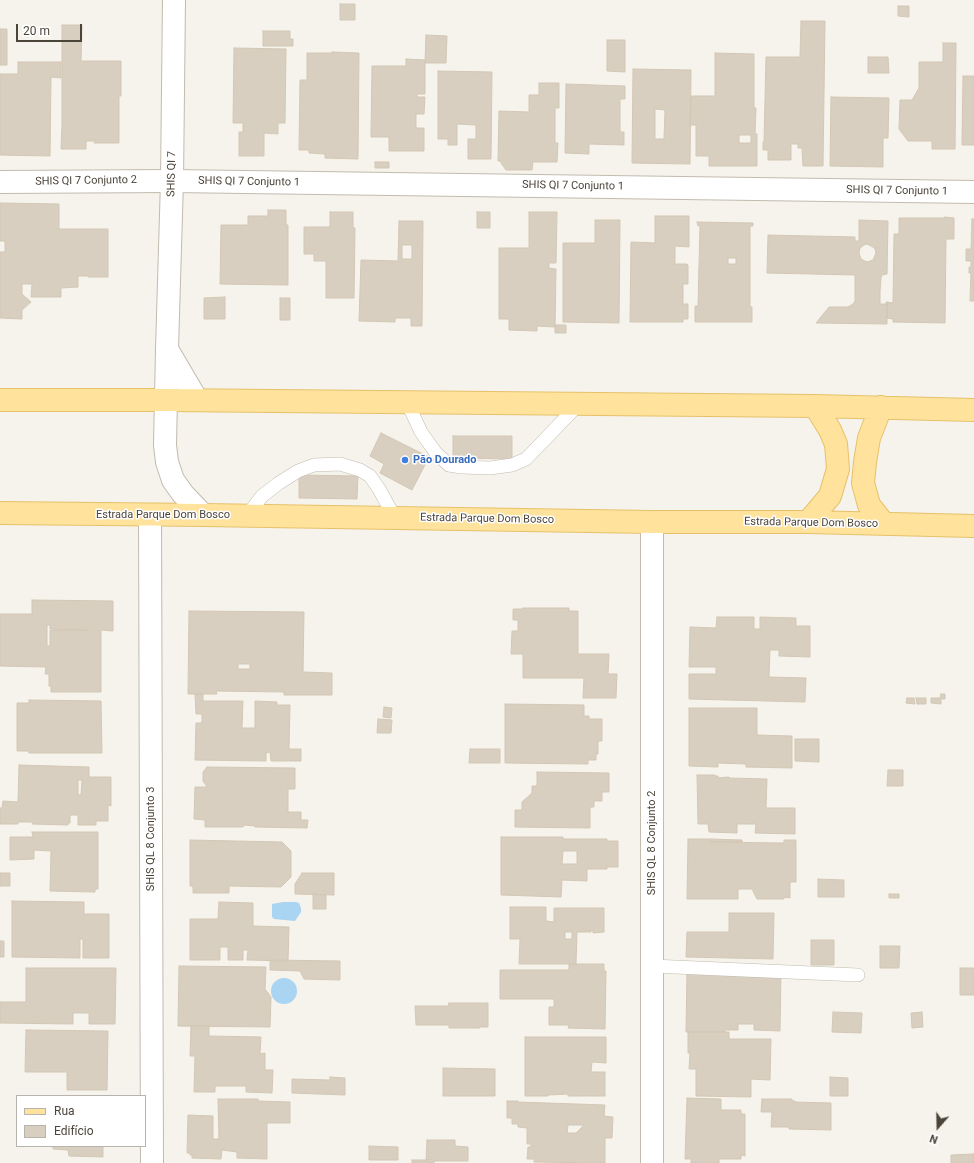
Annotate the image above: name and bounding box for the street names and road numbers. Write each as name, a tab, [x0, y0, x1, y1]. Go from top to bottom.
street label: SHIS QI 7	[165, 151, 179, 197]
street label: SHIS QI 7 Conjunto 2	[35, 174, 137, 188]
street label: SHIS QI 7 Conjunto 1	[198, 175, 300, 189]
street label: SHIS QI 7 Conjunto 1	[522, 179, 624, 193]
street label: SHIS QI 7 Conjunto 1	[846, 184, 948, 198]
street label: Estrada Parque Dom Bosco	[96, 508, 230, 522]
street label: Estrada Parque Dom Bosco	[420, 511, 554, 527]
street label: Estrada Parque Dom Bosco	[744, 515, 878, 531]
street label: SHIS QL 8 Conjunto 3	[144, 787, 158, 891]
street label: SHIS QL 8 Conjunto 2	[645, 791, 659, 895]

